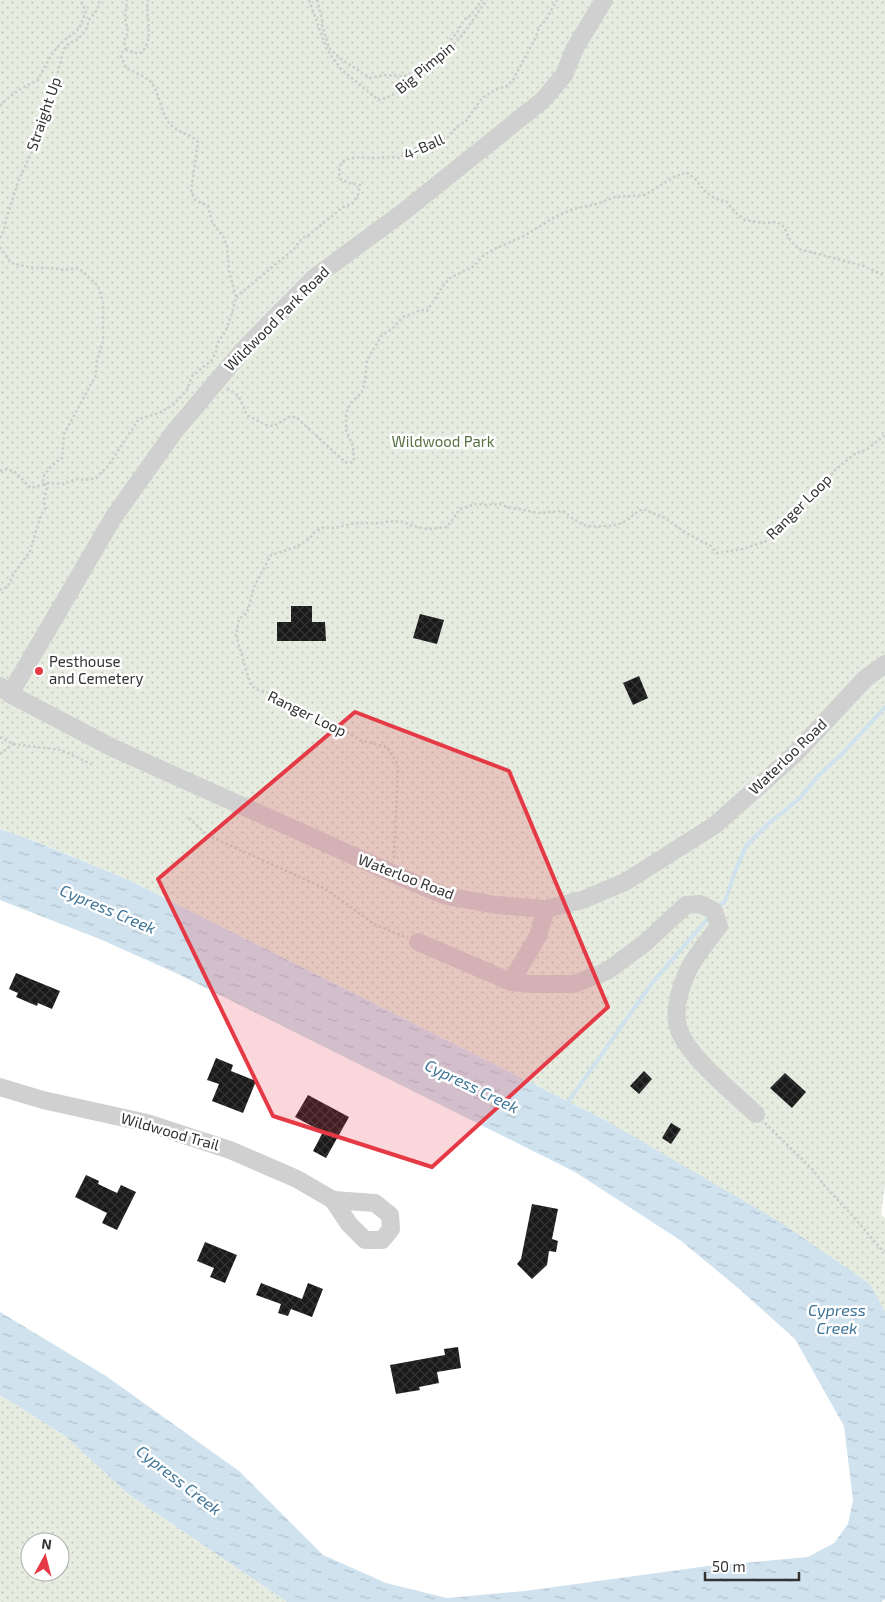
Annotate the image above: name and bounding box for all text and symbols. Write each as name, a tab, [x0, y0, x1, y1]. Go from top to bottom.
street label: Big Pimpin	[391, 37, 458, 97]
street label: Straight Up	[22, 74, 64, 153]
street label: 4-Ball	[401, 129, 447, 163]
street label: Wildwood Park Road	[220, 262, 332, 374]
park label: Wildwood Park	[392, 432, 495, 450]
street label: Ranger Loop	[762, 470, 835, 543]
place label: Pesthouse and Cemetery	[49, 652, 143, 687]
marker: Pesthouse and Cemetery	[33, 665, 45, 677]
street label: Ranger Loop	[265, 686, 350, 740]
street label: Waterloo Road	[745, 715, 830, 798]
street label: Waterloo Road	[356, 849, 457, 903]
water label: Cypress Creek	[57, 880, 159, 938]
water label: Cypress Creek	[422, 1055, 522, 1117]
street label: Wildwood Trail	[119, 1108, 222, 1154]
water label: Cypress Creek	[808, 1300, 866, 1337]
water label: Cypress Creek	[133, 1441, 225, 1519]
north arrow	[20, 1532, 70, 1582]
text: N	[41, 1535, 53, 1553]
scale bar	[705, 1550, 799, 1582]
text: 50 m	[712, 1557, 746, 1575]

